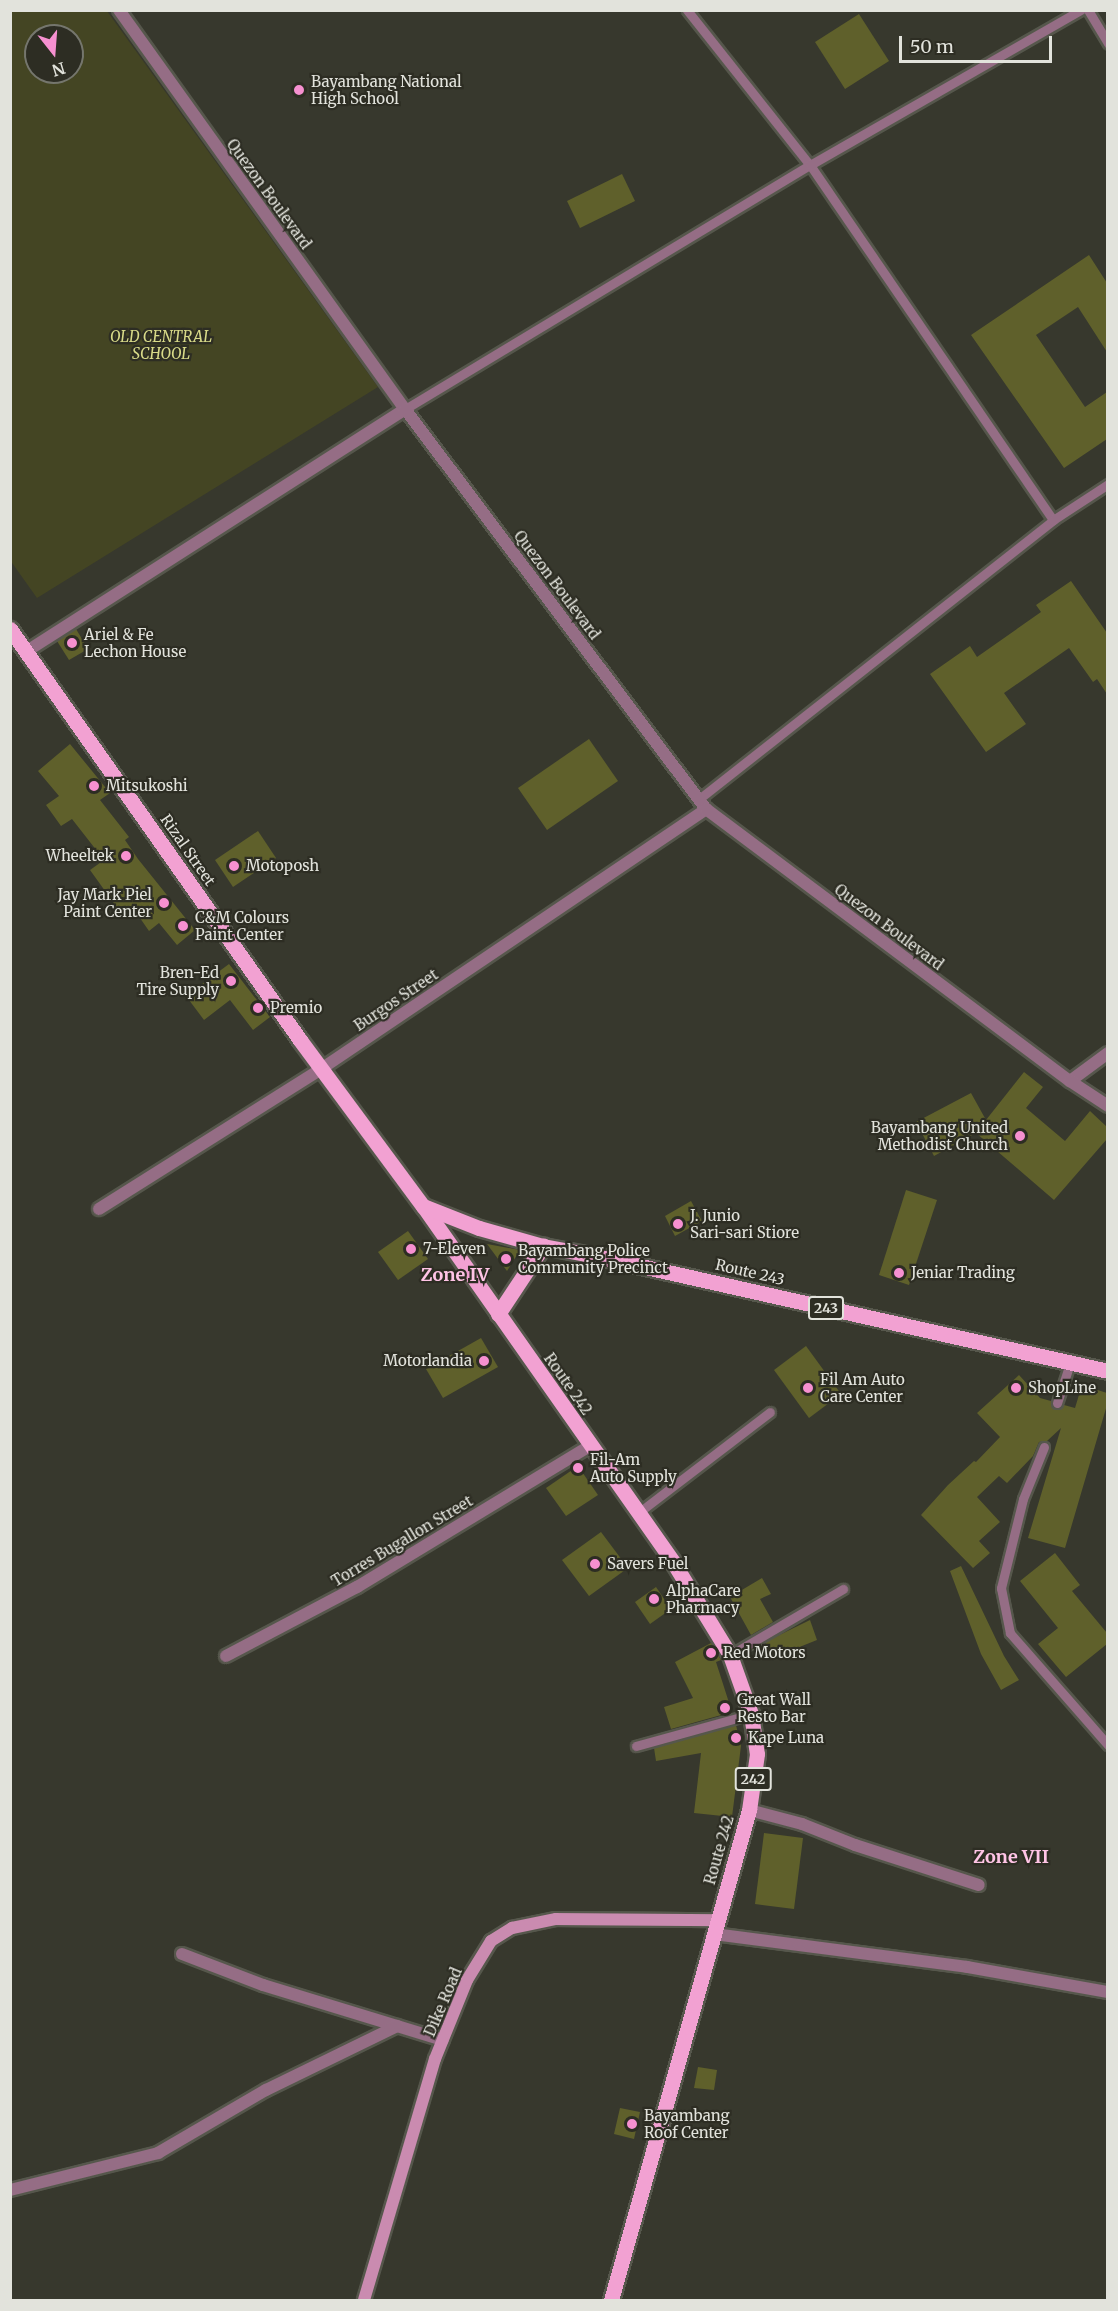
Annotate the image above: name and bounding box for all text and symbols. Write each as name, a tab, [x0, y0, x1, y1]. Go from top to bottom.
north arrow	[24, 24, 84, 84]
scale bar	[902, 24, 1055, 62]
text: 50 m	[910, 35, 954, 58]
text: N	[50, 58, 68, 81]
place label: Bayambang National High School	[311, 72, 462, 107]
marker: Bayambang National High School	[292, 83, 306, 97]
street label: Quezon Boulevard	[223, 135, 315, 253]
park label: OLD CENTRAL SCHOOL	[110, 327, 212, 362]
street label: Quezon Boulevard	[510, 527, 604, 643]
place label: Ariel & Fe Lechon House	[84, 625, 186, 660]
marker: Ariel & Fe Lechon House	[65, 636, 79, 650]
place label: Mitsukoshi	[106, 777, 188, 795]
marker: Mitsukoshi	[87, 779, 101, 793]
street label: Rizal Street	[157, 811, 219, 889]
place label: Wheeltek	[46, 847, 114, 865]
marker: Wheeltek	[119, 849, 133, 863]
place label: Motoposh	[246, 857, 319, 875]
marker: Motoposh	[227, 859, 241, 873]
street label: Quezon Boulevard	[831, 880, 947, 974]
place label: Jay Mark Piel Paint Center	[58, 885, 152, 920]
marker: Jay Mark Piel Paint Center	[157, 896, 171, 910]
place label: C&M Colours Paint Center	[195, 908, 289, 943]
marker: C&M Colours Paint Center	[176, 919, 190, 933]
place label: Bren-Ed Tire Supply	[137, 963, 219, 998]
street label: Burgos Street	[351, 965, 441, 1035]
marker: Bren-Ed Tire Supply	[224, 974, 238, 988]
place label: Premio	[270, 999, 322, 1017]
marker: Premio	[251, 1001, 265, 1015]
place label: Bayambang United Methodist Church	[871, 1118, 1008, 1153]
marker: Bayambang United Methodist Church	[1013, 1129, 1027, 1143]
place label: J. Junio Sari-sari Stiore	[690, 1206, 799, 1241]
marker: J. Junio Sari-sari Stiore	[671, 1217, 685, 1231]
place label: 7-Eleven	[423, 1240, 486, 1258]
place label: Bayambang Police Community Precinct	[518, 1241, 668, 1276]
marker: 7-Eleven	[404, 1242, 418, 1256]
marker: Bayambang Police Community Precinct	[499, 1252, 513, 1266]
street label: Route 243	[714, 1255, 786, 1289]
district label: Zone IV	[421, 1264, 489, 1286]
place label: Jeniar Trading	[911, 1264, 1015, 1282]
marker: Jeniar Trading	[892, 1266, 906, 1280]
road number: 243	[806, 1297, 846, 1319]
street label: Route 242	[540, 1350, 596, 1418]
place label: Motorlandia	[383, 1352, 472, 1370]
marker: Motorlandia	[477, 1354, 491, 1368]
place label: Fil Am Auto Care Center	[820, 1370, 905, 1405]
place label: ShopLine	[1028, 1379, 1096, 1397]
marker: Fil Am Auto Care Center	[801, 1381, 815, 1395]
marker: ShopLine	[1009, 1381, 1023, 1395]
place label: Fil-Am Auto Supply	[590, 1450, 677, 1485]
marker: Fil-Am Auto Supply	[571, 1461, 585, 1475]
street label: Torres Bugallon Street	[328, 1492, 476, 1590]
place label: Savers Fuel	[607, 1555, 688, 1573]
marker: Savers Fuel	[588, 1557, 602, 1571]
place label: AlphaCare Pharmacy	[666, 1581, 740, 1616]
marker: AlphaCare Pharmacy	[647, 1592, 661, 1606]
place label: Red Motors	[723, 1644, 806, 1662]
marker: Red Motors	[704, 1646, 718, 1660]
place label: Great Wall Resto Bar	[737, 1690, 811, 1725]
marker: Great Wall Resto Bar	[718, 1701, 732, 1715]
place label: Kape Luna	[748, 1729, 824, 1747]
marker: Kape Luna	[729, 1731, 743, 1745]
road number: 242	[734, 1768, 772, 1790]
street label: Route 242	[701, 1813, 737, 1887]
district label: Zone VII	[973, 1846, 1049, 1868]
street label: Dike Road	[420, 1965, 466, 2039]
place label: Bayambang Roof Center	[644, 2106, 730, 2141]
marker: Bayambang Roof Center	[625, 2117, 639, 2131]

